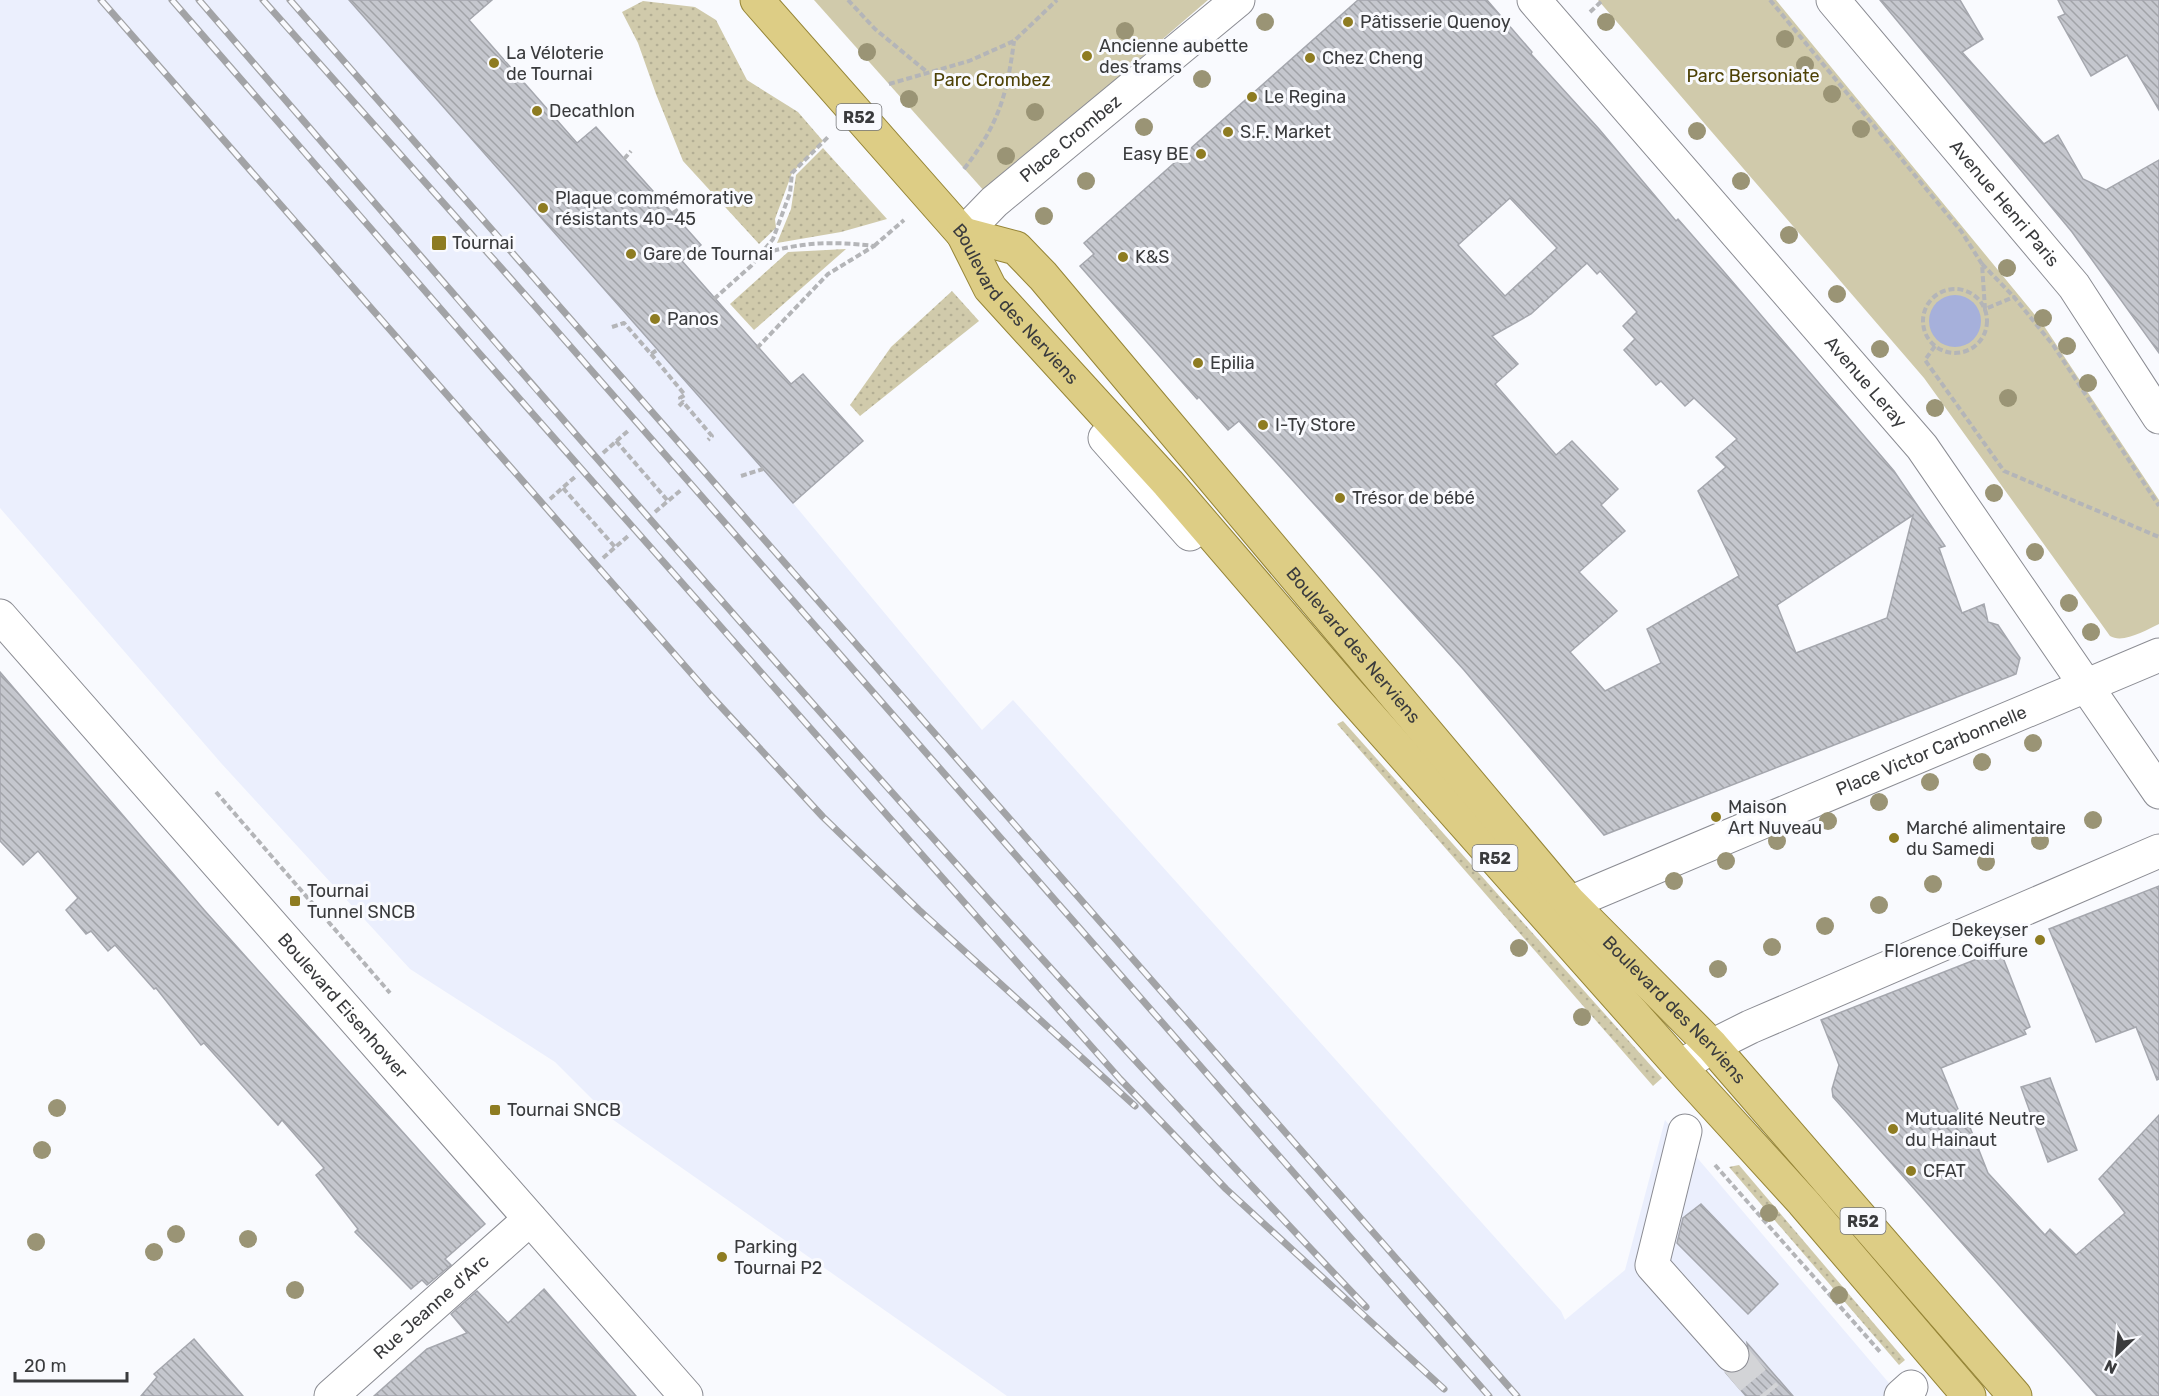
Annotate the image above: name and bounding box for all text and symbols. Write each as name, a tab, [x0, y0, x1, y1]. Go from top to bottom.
place label: Pâtisserie Quenoy	[1360, 11, 1511, 33]
marker: Pâtisserie Quenoy	[1341, 15, 1355, 29]
place label: Ancienne aubette des trams	[1099, 35, 1248, 78]
place label: La Véloterie de Tournai	[506, 42, 604, 85]
place label: Chez Cheng	[1322, 47, 1423, 69]
marker: Ancienne aubette des trams	[1080, 49, 1094, 63]
marker: Chez Cheng	[1303, 51, 1317, 65]
marker: La Véloterie de Tournai	[487, 56, 501, 70]
park label: Parc Bersoniate	[1686, 65, 1820, 87]
park label: Parc Crombez	[933, 69, 1051, 91]
place label: Le Regina	[1264, 86, 1346, 108]
street label: Place Crombez	[1015, 90, 1126, 187]
marker: Le Regina	[1245, 90, 1259, 104]
place label: Decathlon	[549, 100, 635, 122]
marker: Decathlon	[530, 104, 544, 118]
road number: R52	[836, 104, 882, 130]
place label: S.F. Market	[1240, 121, 1331, 143]
marker: S.F. Market	[1221, 125, 1235, 139]
street label: Avenue Henri Paris	[1945, 136, 2064, 271]
place label: Easy BE	[1123, 143, 1189, 165]
marker: Easy BE	[1194, 147, 1208, 161]
place label: Plaque commémorative résistants 40-45	[555, 187, 753, 230]
marker: Plaque commémorative résistants 40-45	[536, 201, 550, 215]
street label: Boulevard des Nerviens	[948, 219, 1083, 389]
place label: Tournai	[452, 232, 514, 254]
marker: Tournai	[430, 234, 448, 252]
place label: Gare de Tournai	[643, 243, 773, 265]
place label: K&S	[1135, 246, 1170, 268]
marker: Gare de Tournai	[624, 247, 638, 261]
marker: K&S	[1116, 250, 1130, 264]
place label: Panos	[667, 308, 719, 330]
marker: Panos	[648, 312, 662, 326]
street label: Avenue Leray	[1820, 332, 1911, 432]
place label: Epilia	[1210, 352, 1255, 374]
marker: Epilia	[1191, 356, 1205, 370]
place label: I-Ty Store	[1275, 414, 1355, 436]
marker: I-Ty Store	[1256, 418, 1270, 432]
place label: Trésor de bébé	[1352, 487, 1475, 509]
marker: Trésor de bébé	[1333, 491, 1347, 505]
street label: Boulevard des Nerviens	[1281, 563, 1425, 728]
street label: Place Victor Carbonnelle	[1833, 701, 2030, 801]
place label: Maison Art Nuveau	[1728, 796, 1822, 839]
marker: Maison Art Nuveau	[1709, 810, 1723, 824]
place label: Marché alimentaire du Samedi	[1906, 817, 2066, 860]
marker: Marché alimentaire du Samedi	[1887, 831, 1901, 845]
road number: R52	[1472, 845, 1518, 871]
place label: Tournai Tunnel SNCB	[307, 880, 415, 923]
marker: Tournai Tunnel SNCB	[288, 894, 302, 908]
place label: Dekeyser Florence Coiffure	[1884, 919, 2028, 962]
street label: Boulevard Eisenhower	[273, 928, 413, 1083]
street label: Boulevard des Nerviens	[1598, 931, 1751, 1088]
marker: Dekeyser Florence Coiffure	[2033, 933, 2047, 947]
place label: Tournai SNCB	[507, 1099, 621, 1121]
marker: Tournai SNCB	[488, 1103, 502, 1117]
place label: Mutualité Neutre du Hainaut	[1905, 1108, 2045, 1151]
marker: Mutualité Neutre du Hainaut	[1886, 1122, 1900, 1136]
place label: CFAT	[1923, 1160, 1966, 1182]
marker: CFAT	[1904, 1164, 1918, 1178]
road number: R52	[1840, 1208, 1886, 1234]
place label: Parking Tournai P2	[734, 1236, 822, 1279]
street label: Rue Jeanne d'Arc	[369, 1250, 493, 1364]
marker: Parking Tournai P2	[715, 1250, 729, 1264]
north arrow	[2087, 1324, 2147, 1384]
scale bar	[15, 1345, 128, 1383]
text: 20 m	[24, 1355, 66, 1377]
text: N	[2101, 1356, 2120, 1378]

